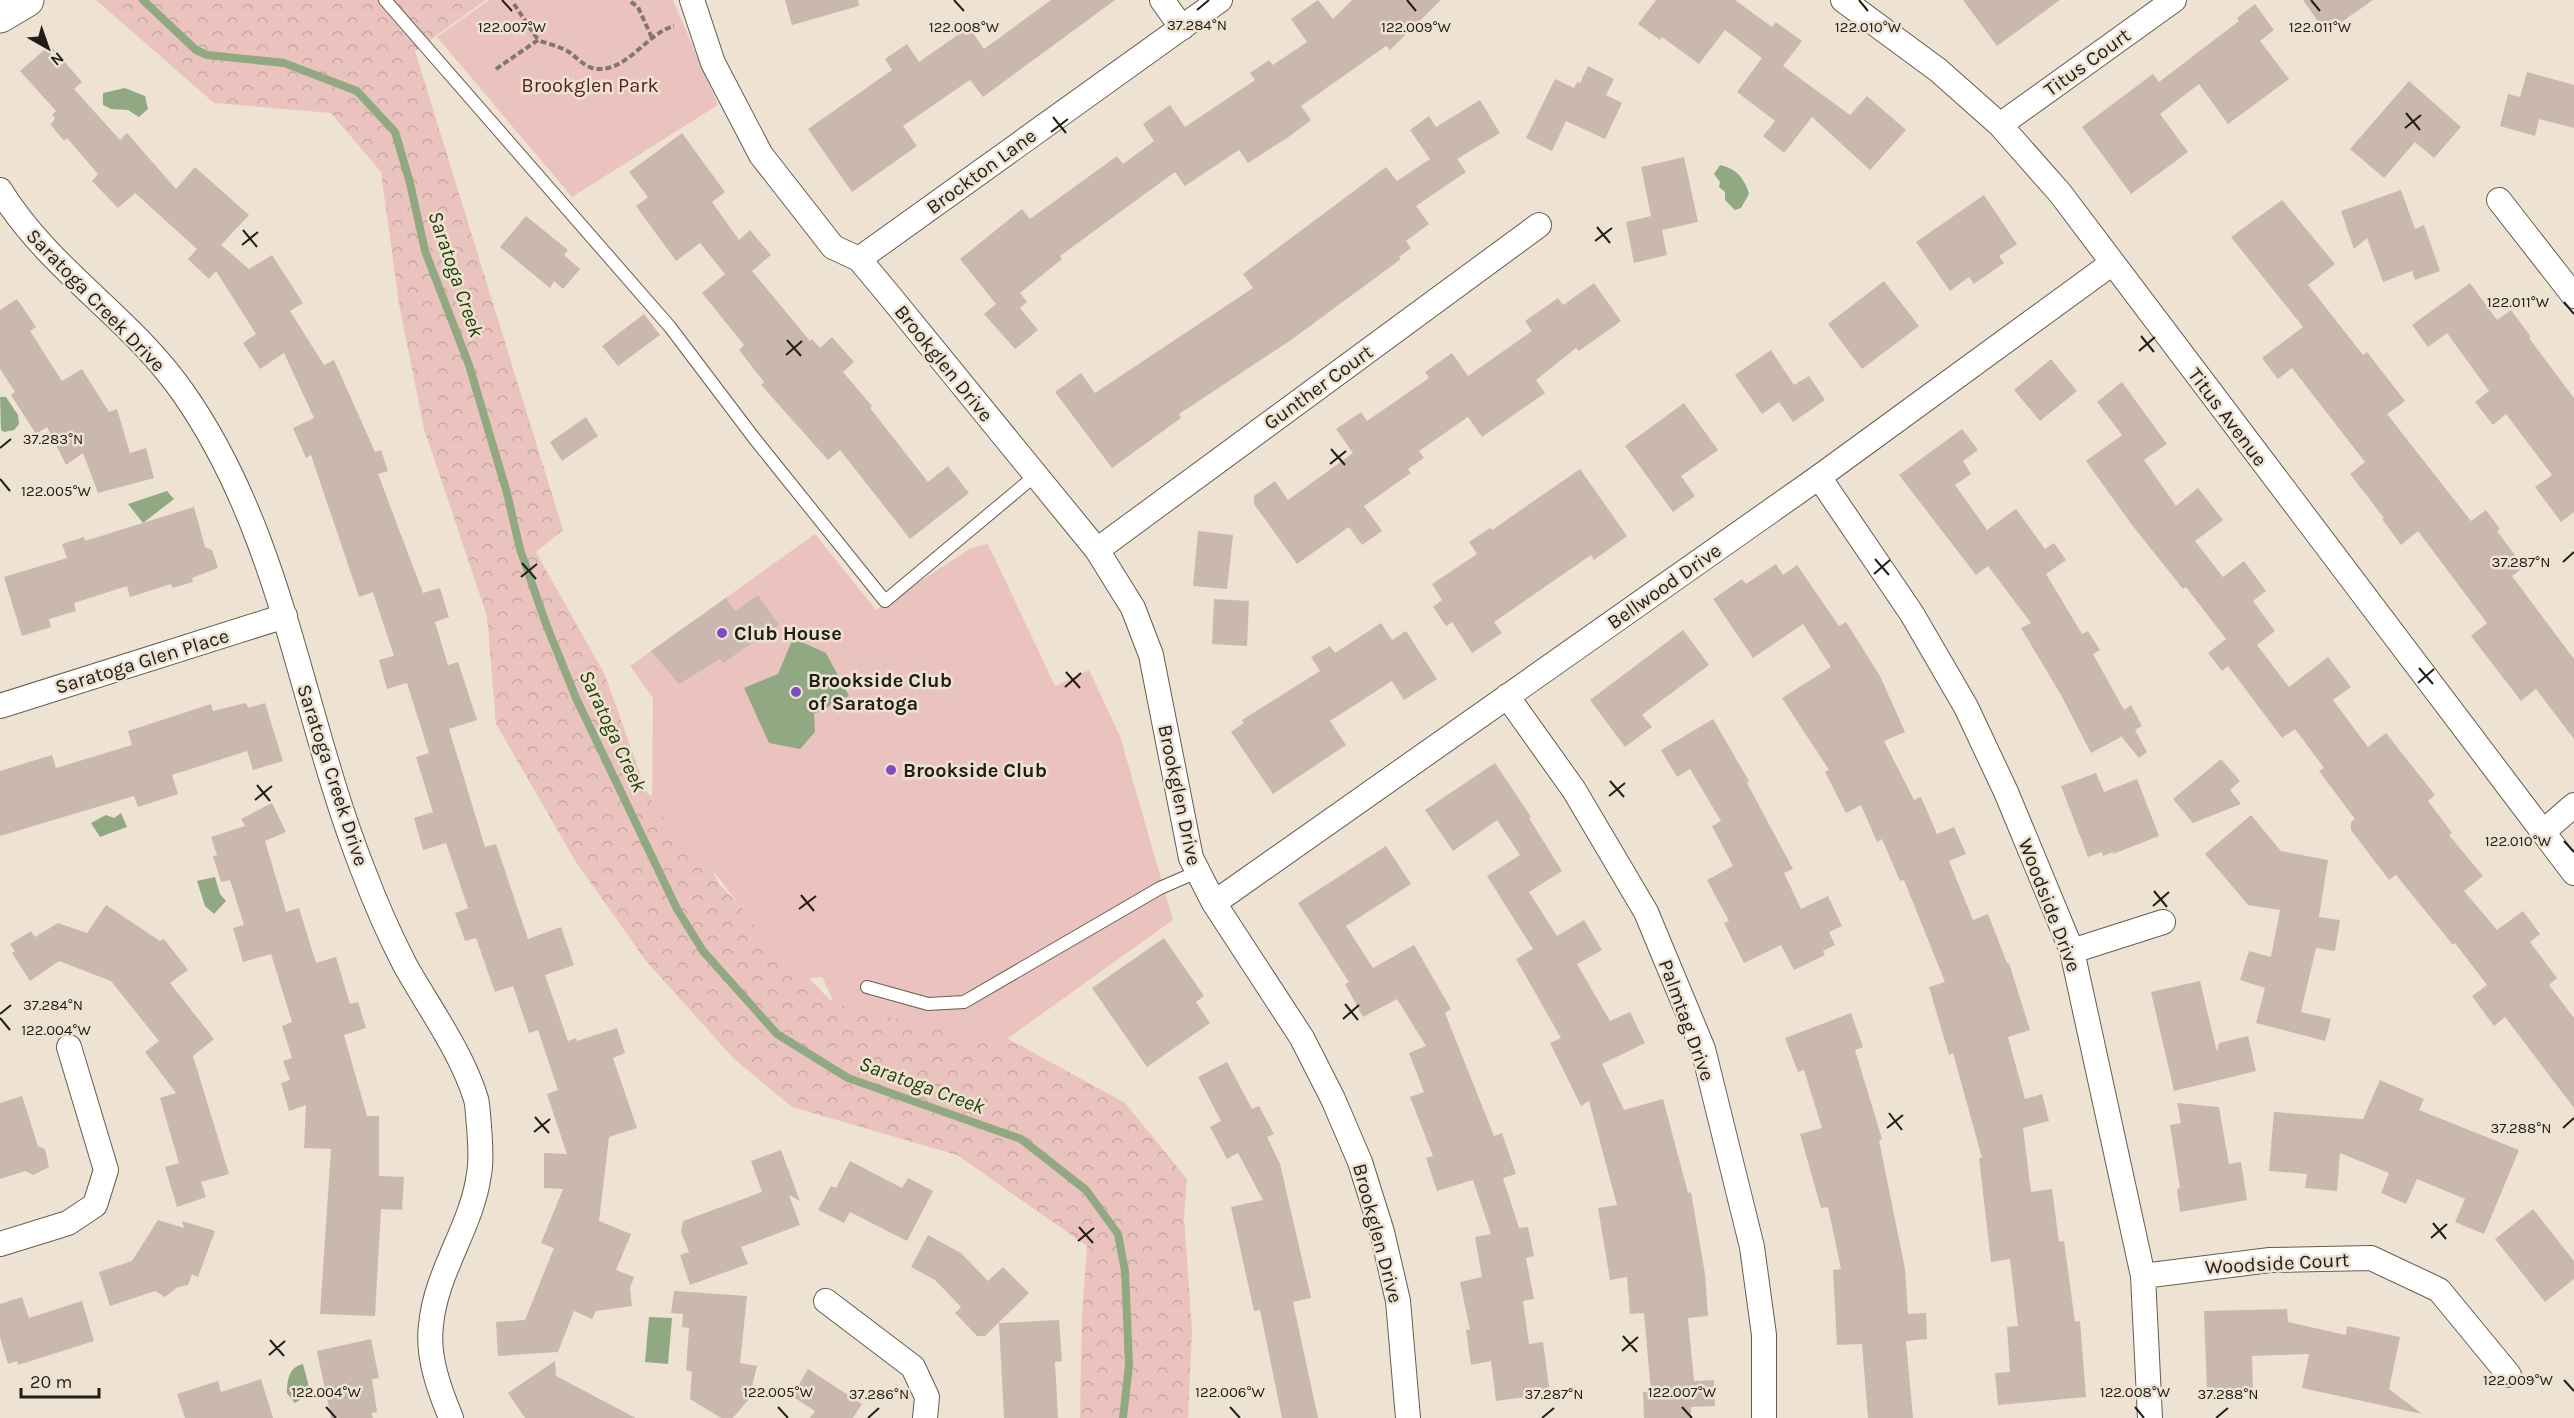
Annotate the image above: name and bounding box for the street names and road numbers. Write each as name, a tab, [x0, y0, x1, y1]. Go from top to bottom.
street label: Titus Court	[2040, 23, 2135, 101]
street label: Brockton Lane	[922, 124, 1041, 219]
street label: Saratoga Creek Drive	[22, 224, 170, 377]
street label: Brookglen Drive	[890, 300, 998, 426]
street label: Gunther Court	[1259, 340, 1378, 435]
street label: Titus Avenue	[2183, 364, 2272, 471]
street label: Bellwood Drive	[1603, 539, 1726, 634]
street label: Saratoga Glen Place	[52, 624, 232, 699]
street label: Saratoga Creek Drive	[292, 681, 373, 869]
street label: Brookglen Drive	[1153, 723, 1206, 868]
street label: Woodside Drive	[2014, 835, 2086, 975]
street label: Palmtag Drive	[1654, 956, 1719, 1084]
street label: Brookglen Drive	[1348, 1161, 1407, 1305]
street label: Woodside Court	[2204, 1248, 2350, 1279]

